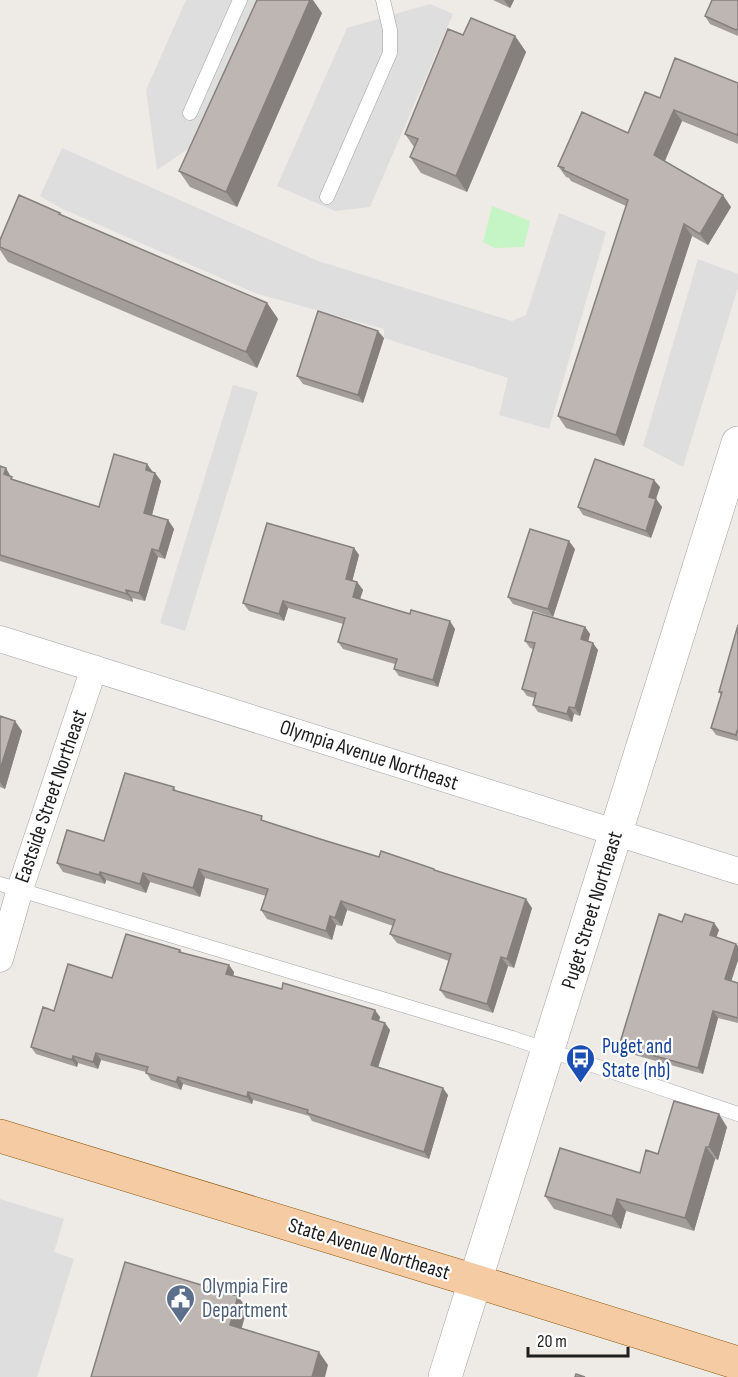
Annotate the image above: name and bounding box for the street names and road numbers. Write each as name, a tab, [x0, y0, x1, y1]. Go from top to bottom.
street label: Eastside Street Northeast	[10, 706, 92, 886]
street label: Olympia Avenue Northeast	[277, 714, 461, 796]
street label: Puget Street Northeast	[556, 828, 628, 992]
street label: State Avenue Northeast	[285, 1213, 453, 1285]

